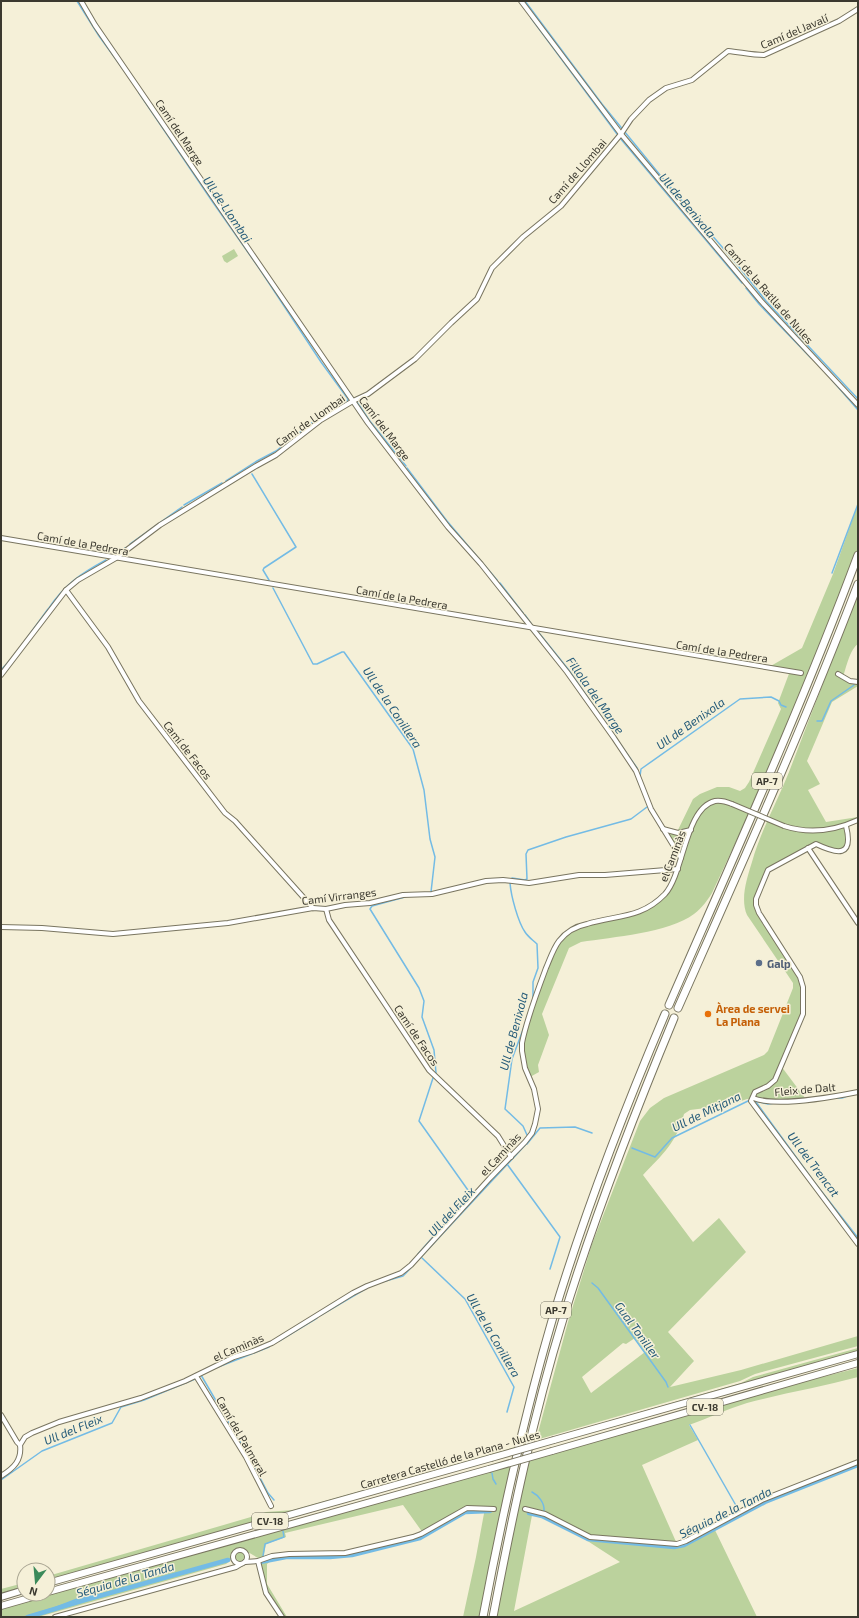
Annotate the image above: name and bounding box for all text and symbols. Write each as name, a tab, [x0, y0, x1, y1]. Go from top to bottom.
street label: Camí del Javalí	[758, 10, 831, 51]
street label: Camí del Marge	[153, 97, 207, 168]
street label: Camí de Llombai	[545, 136, 609, 206]
water label: Ull de Benixola	[657, 170, 719, 240]
water label: Ull de Llombai	[201, 173, 255, 245]
street label: Camí de la Ratlla de Nules	[722, 240, 817, 346]
street label: Camí de Llombai	[273, 391, 347, 449]
street label: Camí del Marge	[357, 393, 413, 463]
street label: Camí de la Pedrera	[36, 529, 130, 557]
street label: Camí de la Pedrera	[355, 583, 449, 611]
street label: Camí de la Pedrera	[675, 637, 769, 665]
water label: Fillola del Marge	[564, 654, 628, 737]
water label: Ull de la Conillera	[361, 664, 425, 750]
water label: Ull de Benixola	[653, 694, 727, 752]
street label: Camí de Facos	[161, 718, 215, 782]
road number: AP-7	[752, 773, 782, 789]
street label: el Caminàs	[656, 828, 688, 884]
street label: Camí Virranges	[301, 885, 377, 907]
place label: Galp	[767, 957, 791, 970]
marker: Galp	[754, 958, 764, 968]
water label: Ull de Benixola	[496, 990, 530, 1072]
street label: Camí de Facos	[392, 1002, 442, 1068]
place label: Àrea de servei La Plana	[716, 1002, 790, 1028]
marker: Àrea de servei La Plana	[703, 1009, 713, 1019]
street label: Fleix de Dalt	[774, 1080, 836, 1098]
water label: Ull de Mitjana	[669, 1088, 743, 1135]
water label: Ull del Trencat	[785, 1129, 843, 1199]
street label: el Caminàs	[477, 1130, 523, 1178]
water label: Ull del Fleix	[425, 1183, 478, 1239]
water label: Ull de la Conillera	[464, 1290, 524, 1380]
water label: Gual Toniller	[613, 1299, 664, 1362]
road number: AP-7	[541, 1302, 571, 1318]
street label: el Caminàs	[211, 1330, 266, 1364]
street label: Camí del Palmeral	[214, 1394, 270, 1479]
road number: CV-18	[687, 1399, 723, 1415]
water label: Ull del Fleix	[42, 1411, 105, 1447]
street label: Carretera Castelló de la Plana - Nules	[359, 1427, 542, 1491]
water label: Séquia de la Tanda	[676, 1483, 774, 1540]
road number: CV-18	[252, 1513, 288, 1529]
water label: Séquia de la Tanda	[74, 1558, 176, 1600]
north arrow	[16, 1562, 56, 1602]
text: N	[27, 1585, 39, 1599]

